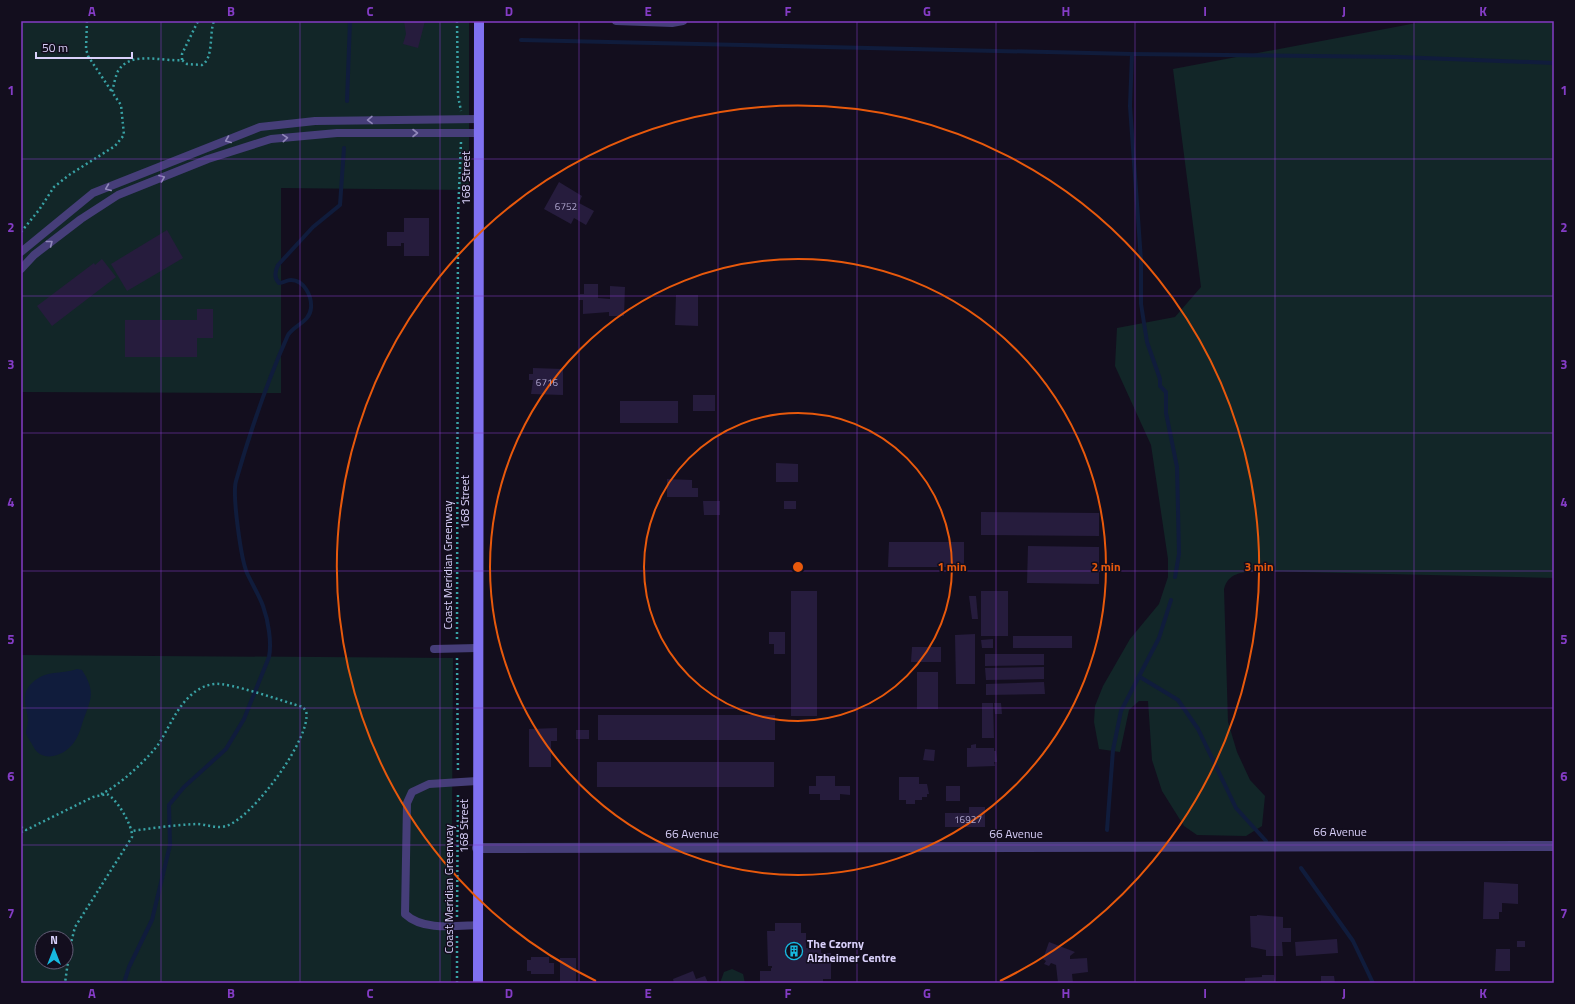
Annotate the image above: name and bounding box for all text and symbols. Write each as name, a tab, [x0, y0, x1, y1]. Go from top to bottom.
text: A	[88, 1, 96, 21]
text: B	[227, 1, 235, 21]
text: C	[366, 1, 374, 21]
text: D	[505, 1, 513, 21]
text: E	[644, 1, 652, 21]
text: F	[785, 1, 792, 21]
text: G	[923, 1, 931, 21]
text: H	[1062, 1, 1070, 21]
text: I	[1203, 1, 1207, 21]
text: J	[1342, 1, 1346, 21]
text: K	[1479, 1, 1487, 21]
scale bar	[36, 34, 132, 60]
text: 50 m	[42, 38, 68, 57]
text: 1	[7, 80, 15, 100]
text: 1	[1560, 80, 1568, 100]
one-way arrow	[367, 116, 373, 124]
one-way arrow	[412, 129, 418, 137]
one-way arrow	[282, 133, 288, 142]
one-way arrow	[225, 135, 232, 143]
street label: 168 Street	[456, 150, 475, 205]
one-way arrow	[158, 174, 165, 182]
one-way arrow	[104, 183, 111, 191]
house number: 6752	[555, 199, 577, 214]
text: 2	[7, 217, 15, 237]
text: 2	[1560, 217, 1568, 237]
one-way arrow	[46, 240, 53, 247]
text: 3	[7, 354, 15, 374]
text: 3	[1560, 354, 1568, 374]
house number: 6716	[536, 375, 559, 390]
street label: 168 Street	[455, 474, 474, 529]
text: 4	[7, 492, 15, 512]
text: 4	[1560, 492, 1568, 512]
street label: Coast Meridian Greenway	[438, 500, 457, 629]
text: 1 min	[937, 557, 967, 576]
text: 2 min	[1091, 557, 1121, 576]
text: 3 min	[1244, 557, 1274, 576]
centre of rings	[791, 560, 805, 574]
text: 5	[7, 629, 15, 649]
text: 5	[1560, 629, 1568, 649]
text: 6	[7, 766, 15, 786]
text: 6	[1560, 766, 1568, 786]
street label: 168 Street	[454, 798, 473, 853]
house number: 16927	[954, 812, 982, 827]
street label: 66 Avenue	[1313, 822, 1367, 841]
street label: Coast Meridian Greenway	[439, 824, 458, 953]
street label: 66 Avenue	[665, 824, 719, 843]
street label: 66 Avenue	[989, 824, 1043, 843]
text: 7	[7, 903, 15, 923]
text: 7	[1560, 903, 1568, 923]
north arrow	[34, 930, 74, 970]
text: N	[50, 932, 58, 948]
place label: The Czorny Alzheimer Centre	[807, 934, 896, 967]
building icon: The Czorny Alzheimer Centre	[784, 941, 804, 961]
text: A	[88, 983, 96, 1003]
text: B	[227, 983, 235, 1003]
text: C	[366, 983, 374, 1003]
text: D	[505, 983, 513, 1003]
text: E	[644, 983, 652, 1003]
text: F	[785, 983, 792, 1003]
text: G	[923, 983, 931, 1003]
text: H	[1062, 983, 1070, 1003]
text: I	[1203, 983, 1207, 1003]
text: J	[1342, 983, 1346, 1003]
text: K	[1479, 983, 1487, 1003]

